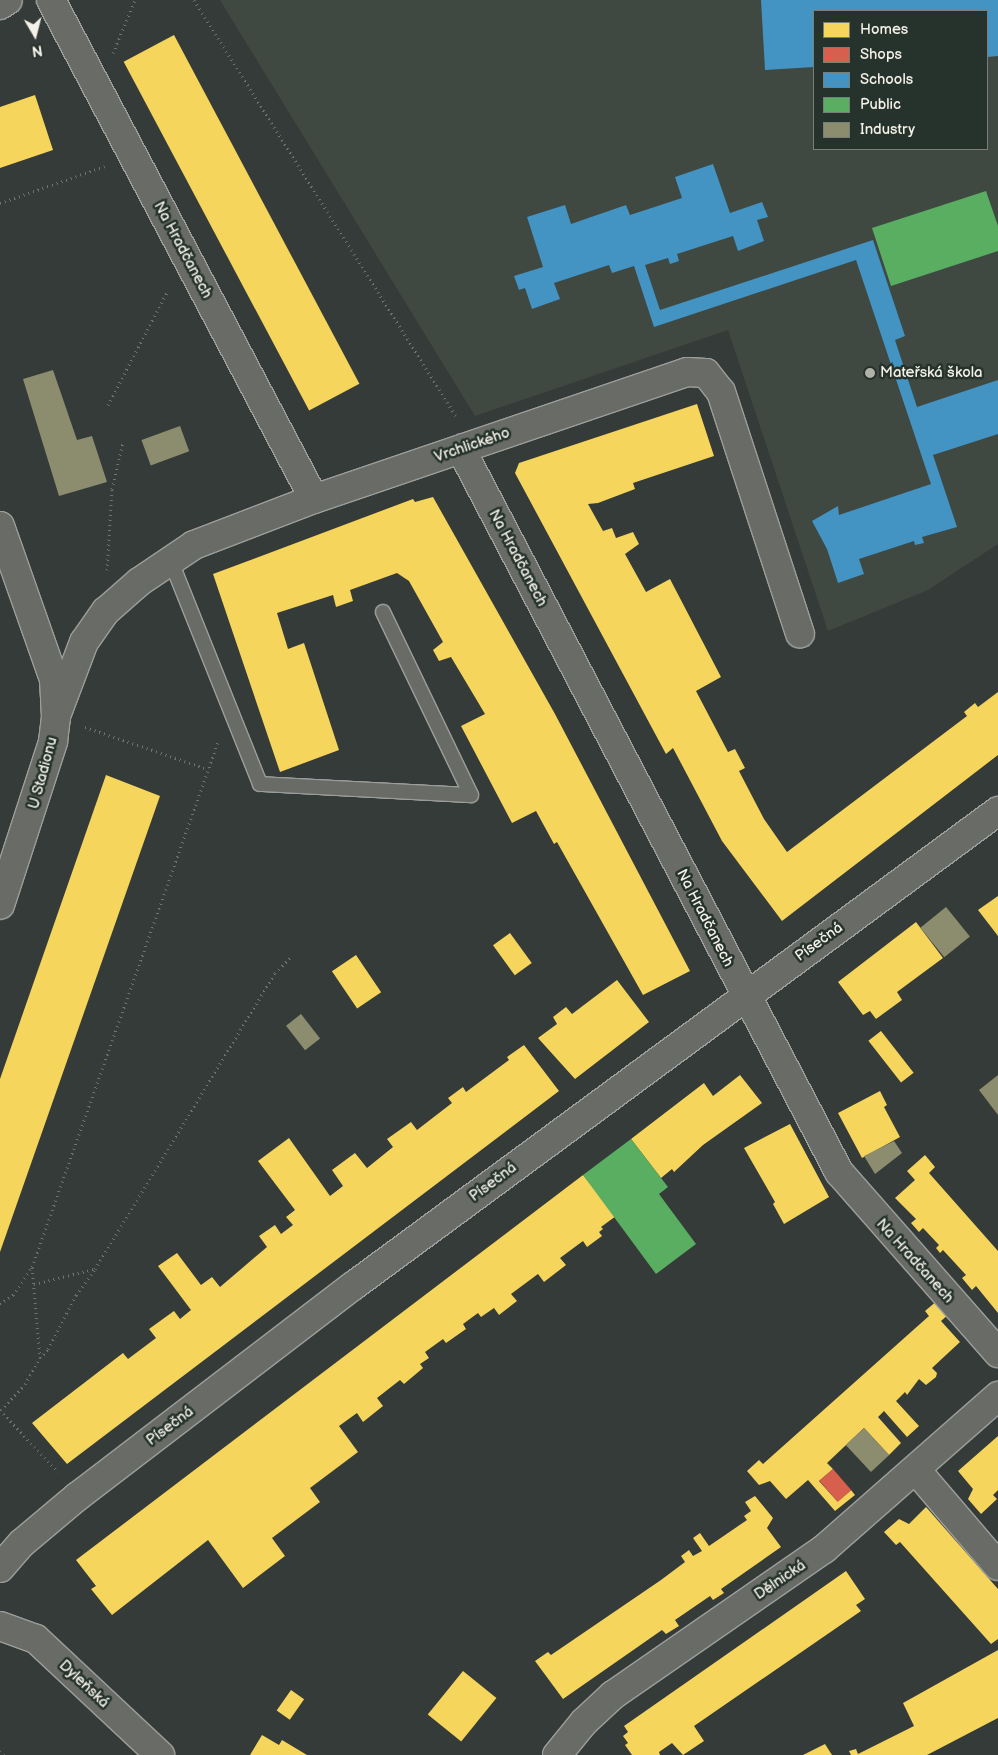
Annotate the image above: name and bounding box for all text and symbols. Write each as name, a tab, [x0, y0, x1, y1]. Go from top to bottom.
north arrow	[10, 10, 60, 60]
legend	[813, 10, 988, 150]
text: Homes	[860, 20, 908, 39]
text: N	[31, 41, 44, 59]
text: Shops	[860, 45, 902, 64]
text: Schools	[860, 70, 913, 89]
text: Public	[860, 95, 901, 114]
text: Industry	[860, 120, 915, 139]
street label: Na Hradčanech	[150, 198, 216, 302]
place label: Mateřská škola	[880, 364, 982, 382]
marker: Mateřská škola	[864, 367, 876, 379]
street label: Vrchlického	[432, 424, 512, 466]
street label: Na Hradčanech	[485, 506, 551, 610]
street label: U Stadionu	[25, 735, 61, 811]
street label: Na Hradčanech	[673, 866, 737, 970]
street label: Písečná	[792, 919, 846, 965]
street label: Písečná	[466, 1158, 520, 1206]
street label: Na Hradčanech	[872, 1215, 958, 1307]
street label: Písečná	[143, 1402, 197, 1450]
street label: Dělnická	[751, 1556, 809, 1604]
street label: Dyleňská	[55, 1656, 113, 1712]

